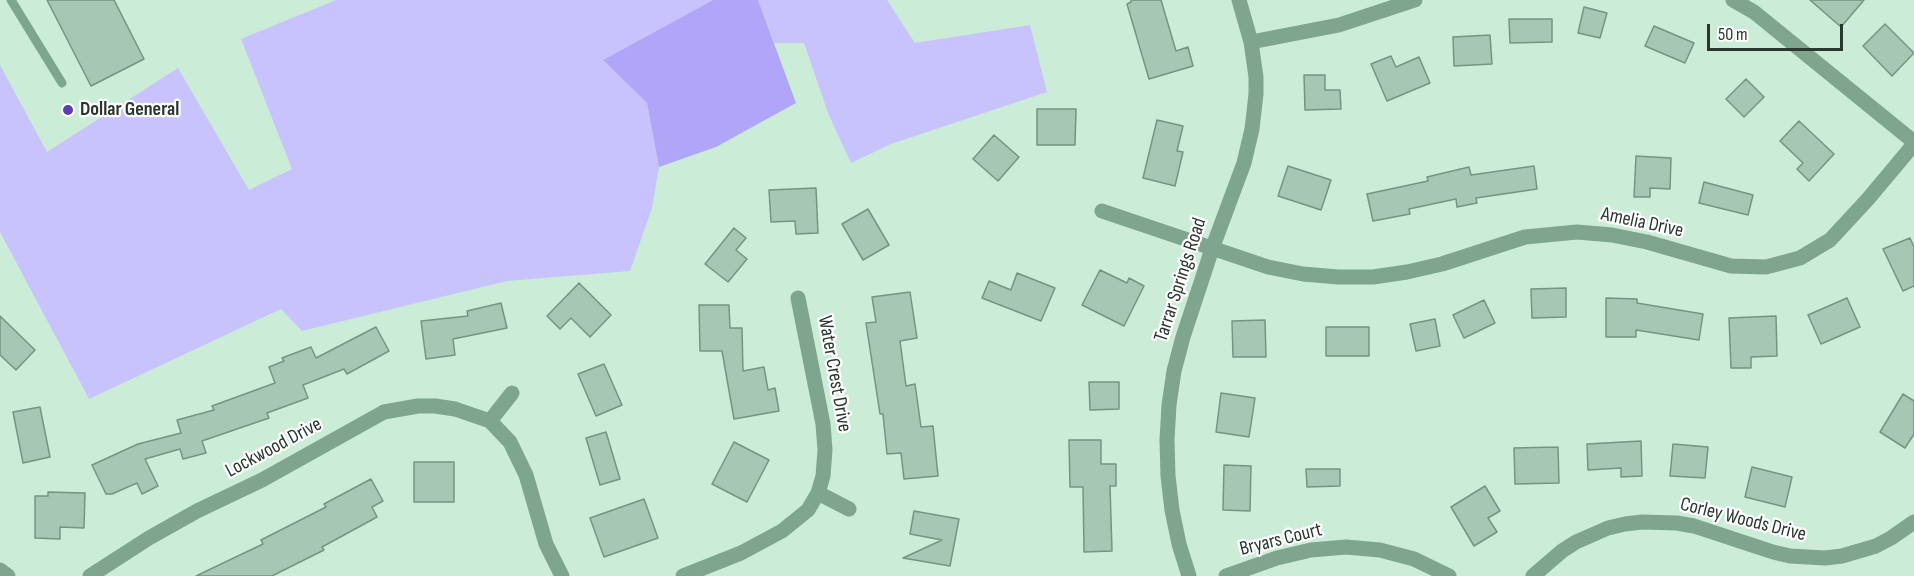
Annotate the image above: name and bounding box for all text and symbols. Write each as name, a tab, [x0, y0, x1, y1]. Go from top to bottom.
scale bar	[1710, 12, 1846, 50]
text: 50 m	[1718, 24, 1748, 45]
place label: Dollar General	[80, 98, 179, 122]
marker: Dollar General	[61, 103, 75, 117]
street label: Amelia Drive	[1599, 203, 1685, 243]
street label: Tarrar Springs Road	[1150, 215, 1212, 345]
street label: Water Crest Drive	[812, 314, 856, 434]
street label: Lockwood Drive	[222, 413, 326, 483]
street label: Corley Woods Drive	[1678, 493, 1808, 547]
street label: Bryars Court	[1237, 518, 1325, 562]

